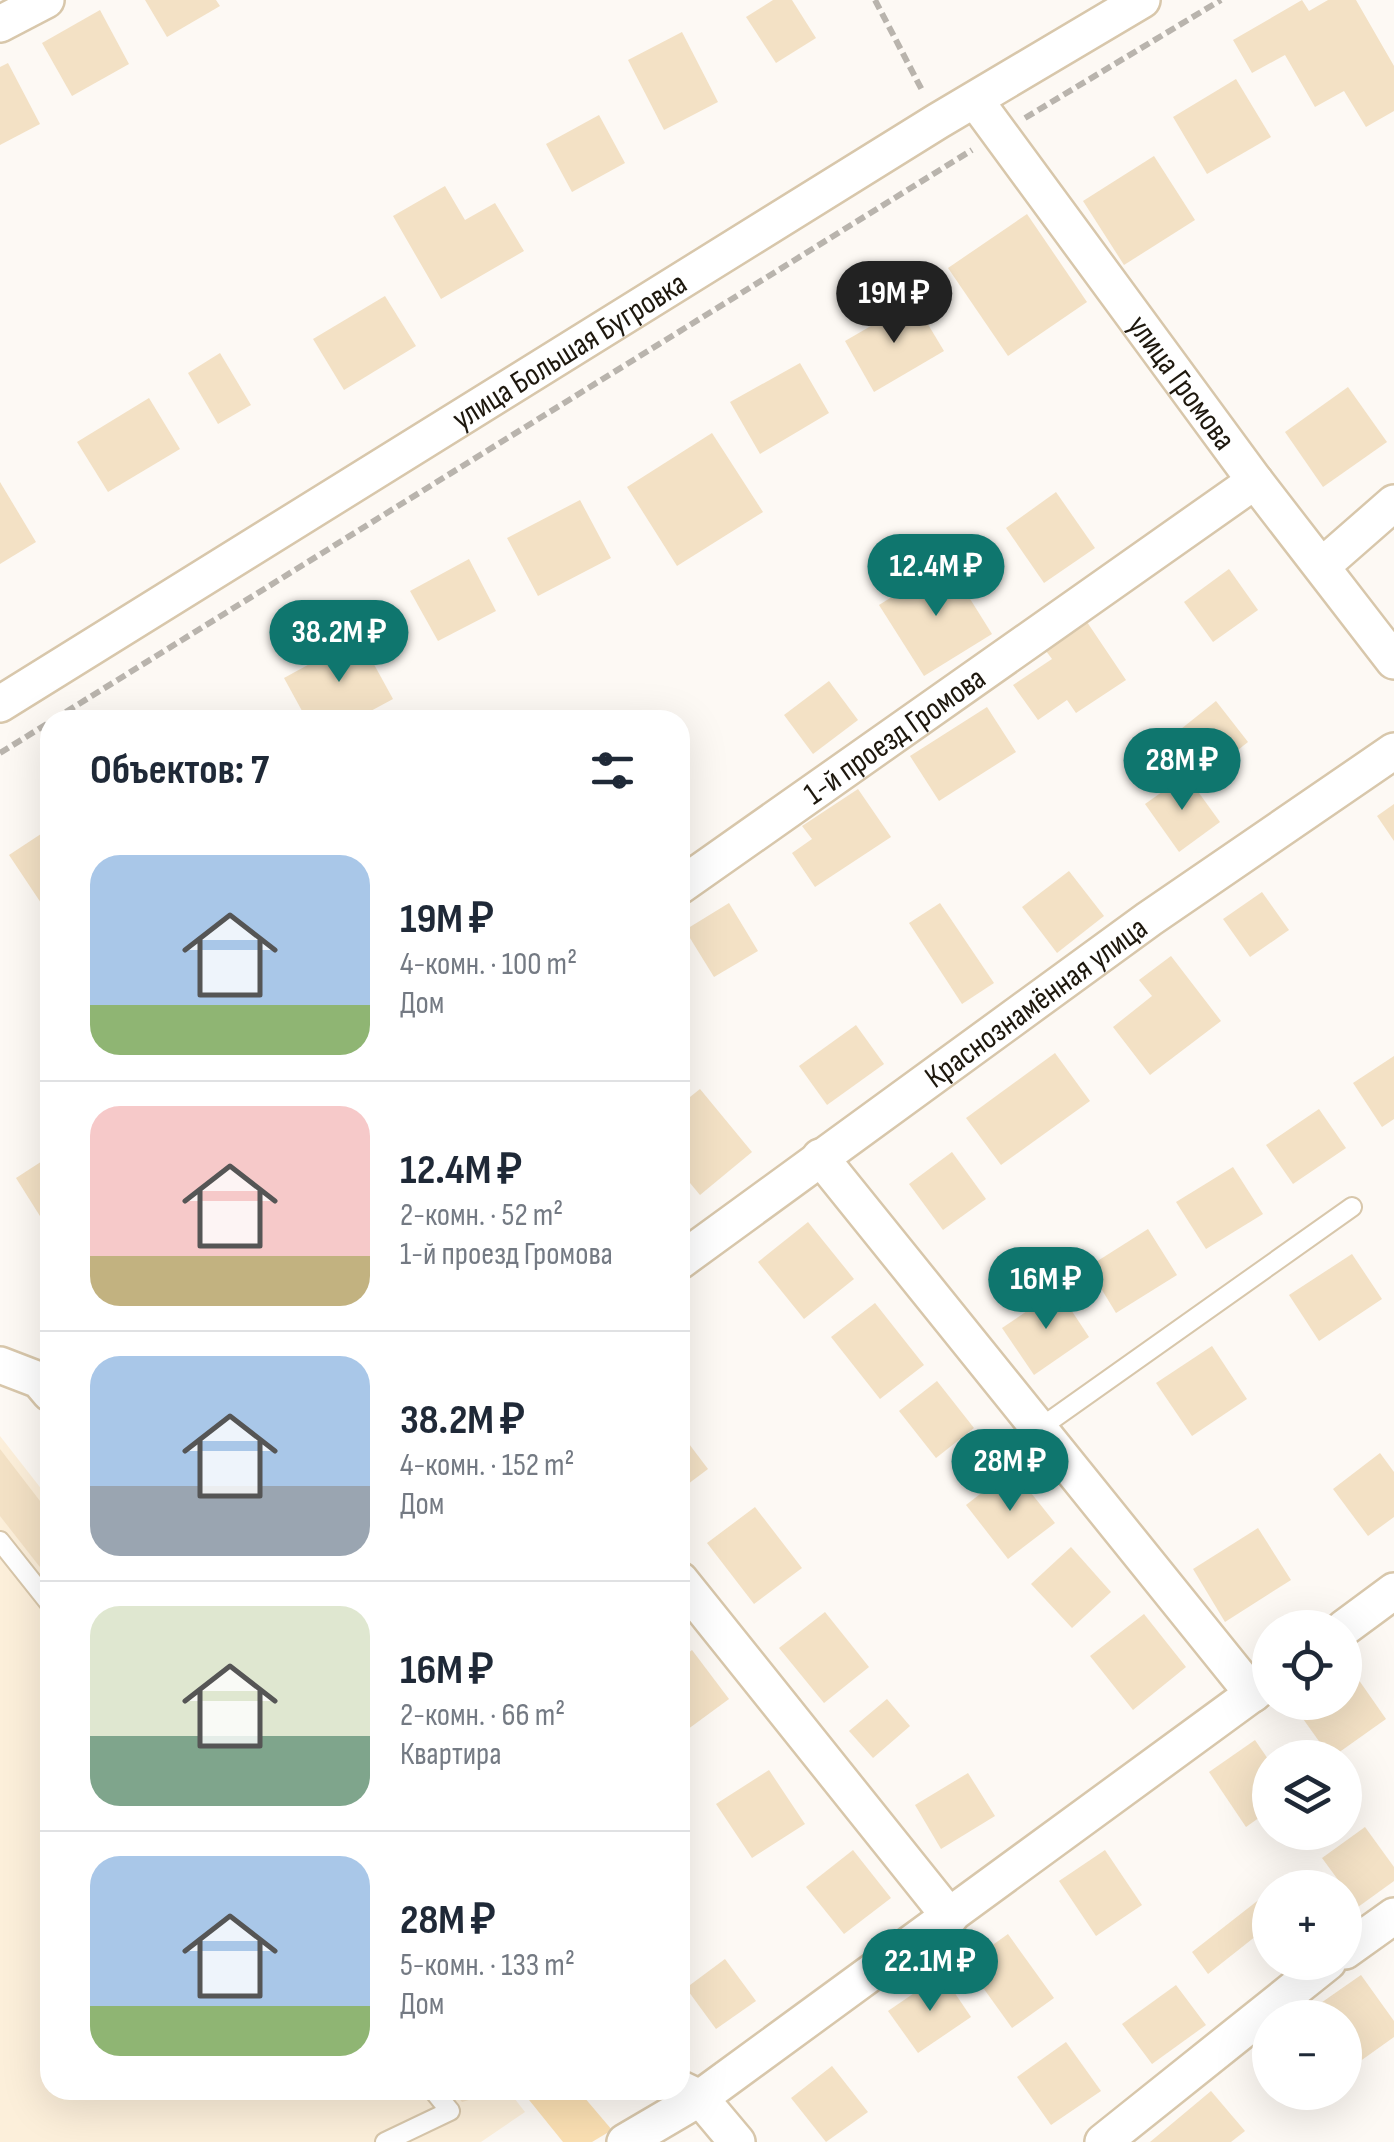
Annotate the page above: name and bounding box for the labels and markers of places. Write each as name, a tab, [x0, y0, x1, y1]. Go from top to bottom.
pin: 19M ₽	[824, 261, 964, 346]
pin: 12.4M ₽	[844, 534, 1028, 619]
pin: 38.2M ₽	[247, 600, 431, 685]
pin: 28M ₽	[1112, 728, 1252, 813]
pin: 16M ₽	[976, 1247, 1116, 1332]
pin: 28M ₽	[940, 1429, 1080, 1514]
pin: 22.1M ₽	[838, 1929, 1022, 2014]

